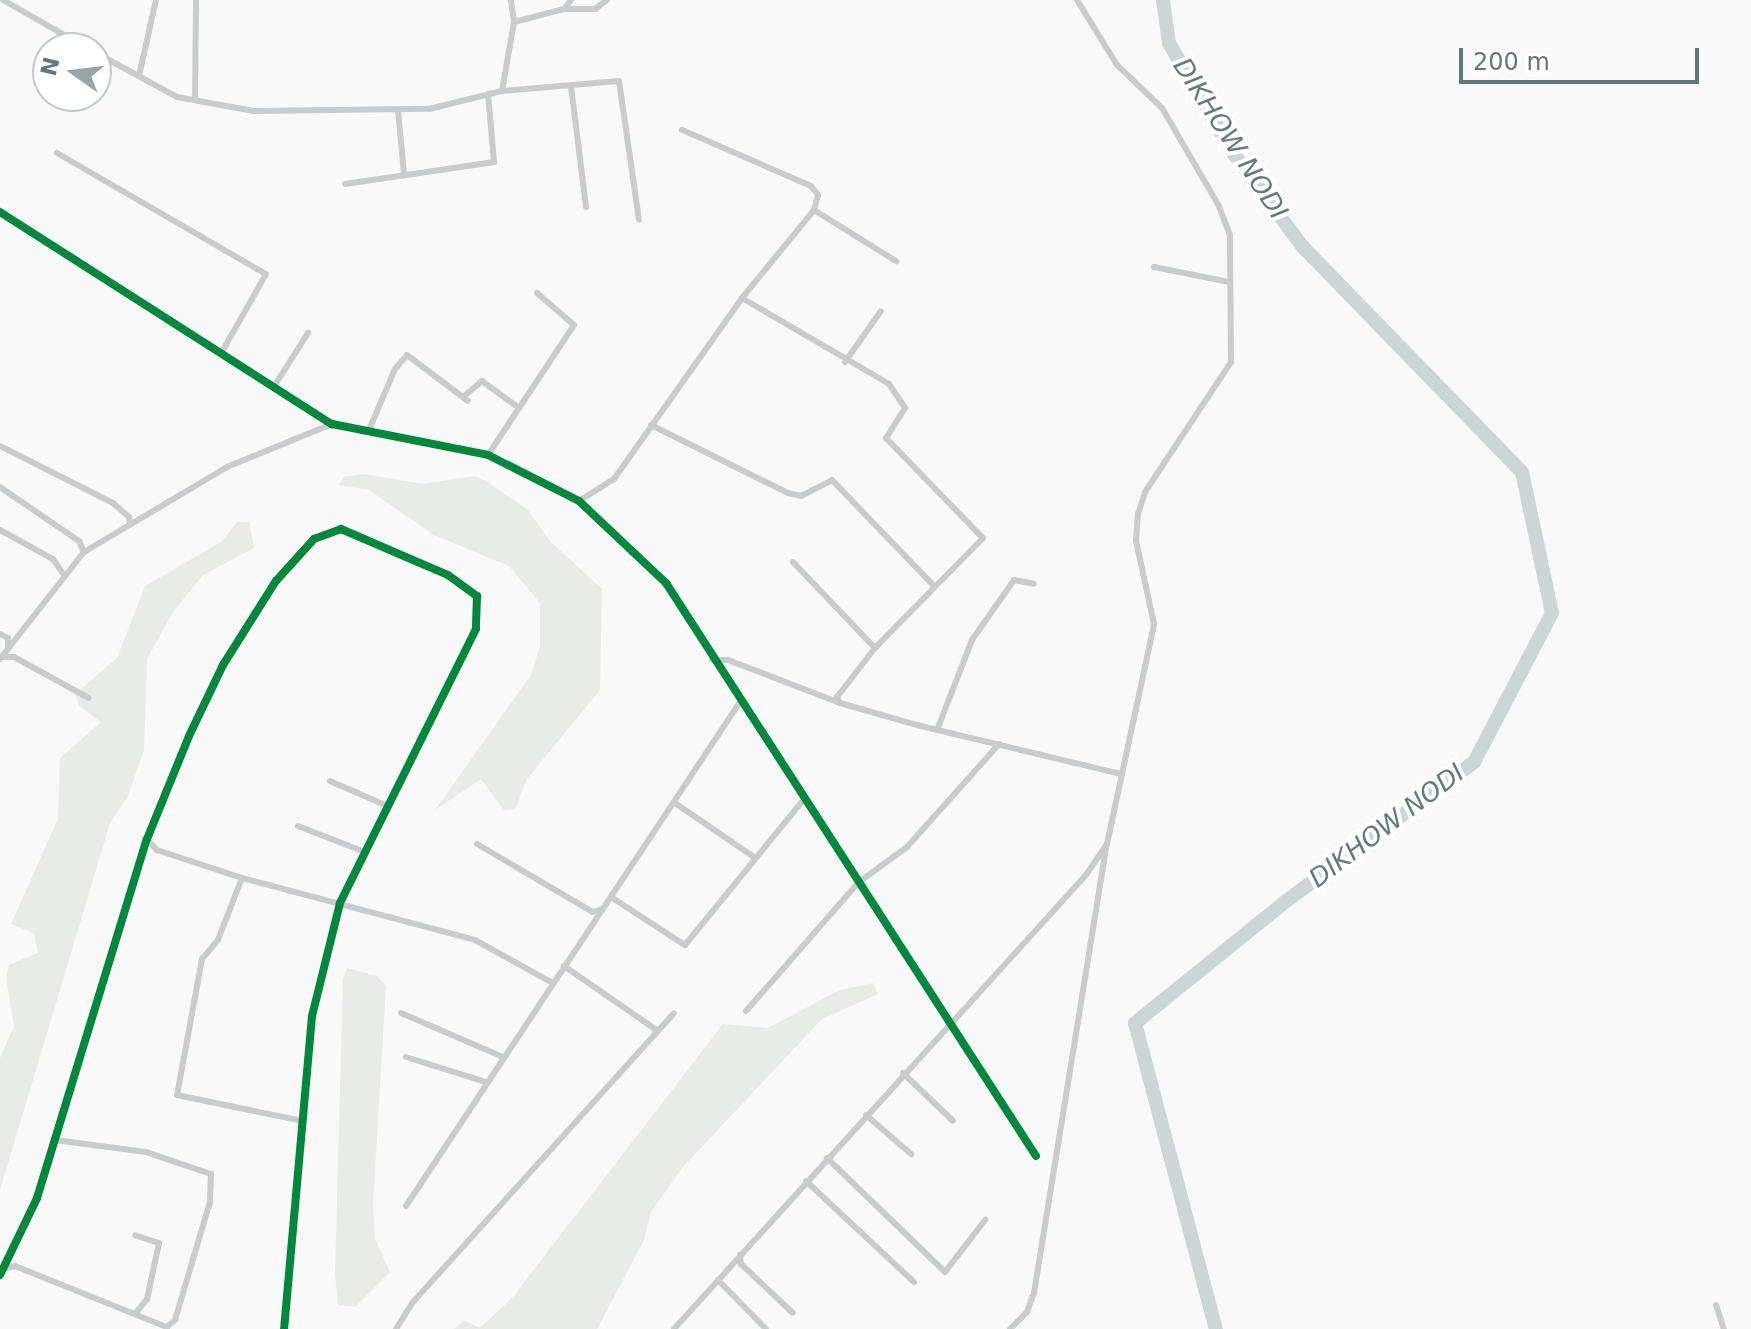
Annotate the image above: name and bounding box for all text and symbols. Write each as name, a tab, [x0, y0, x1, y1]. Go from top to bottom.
north arrow	[32, 32, 112, 112]
scale bar	[1463, 32, 1703, 82]
text: 200 m	[1473, 48, 1550, 76]
water label: DIKHOW NODI	[1166, 52, 1294, 226]
text: N	[36, 55, 65, 79]
water label: DIKHOW NODI	[1303, 757, 1471, 895]

